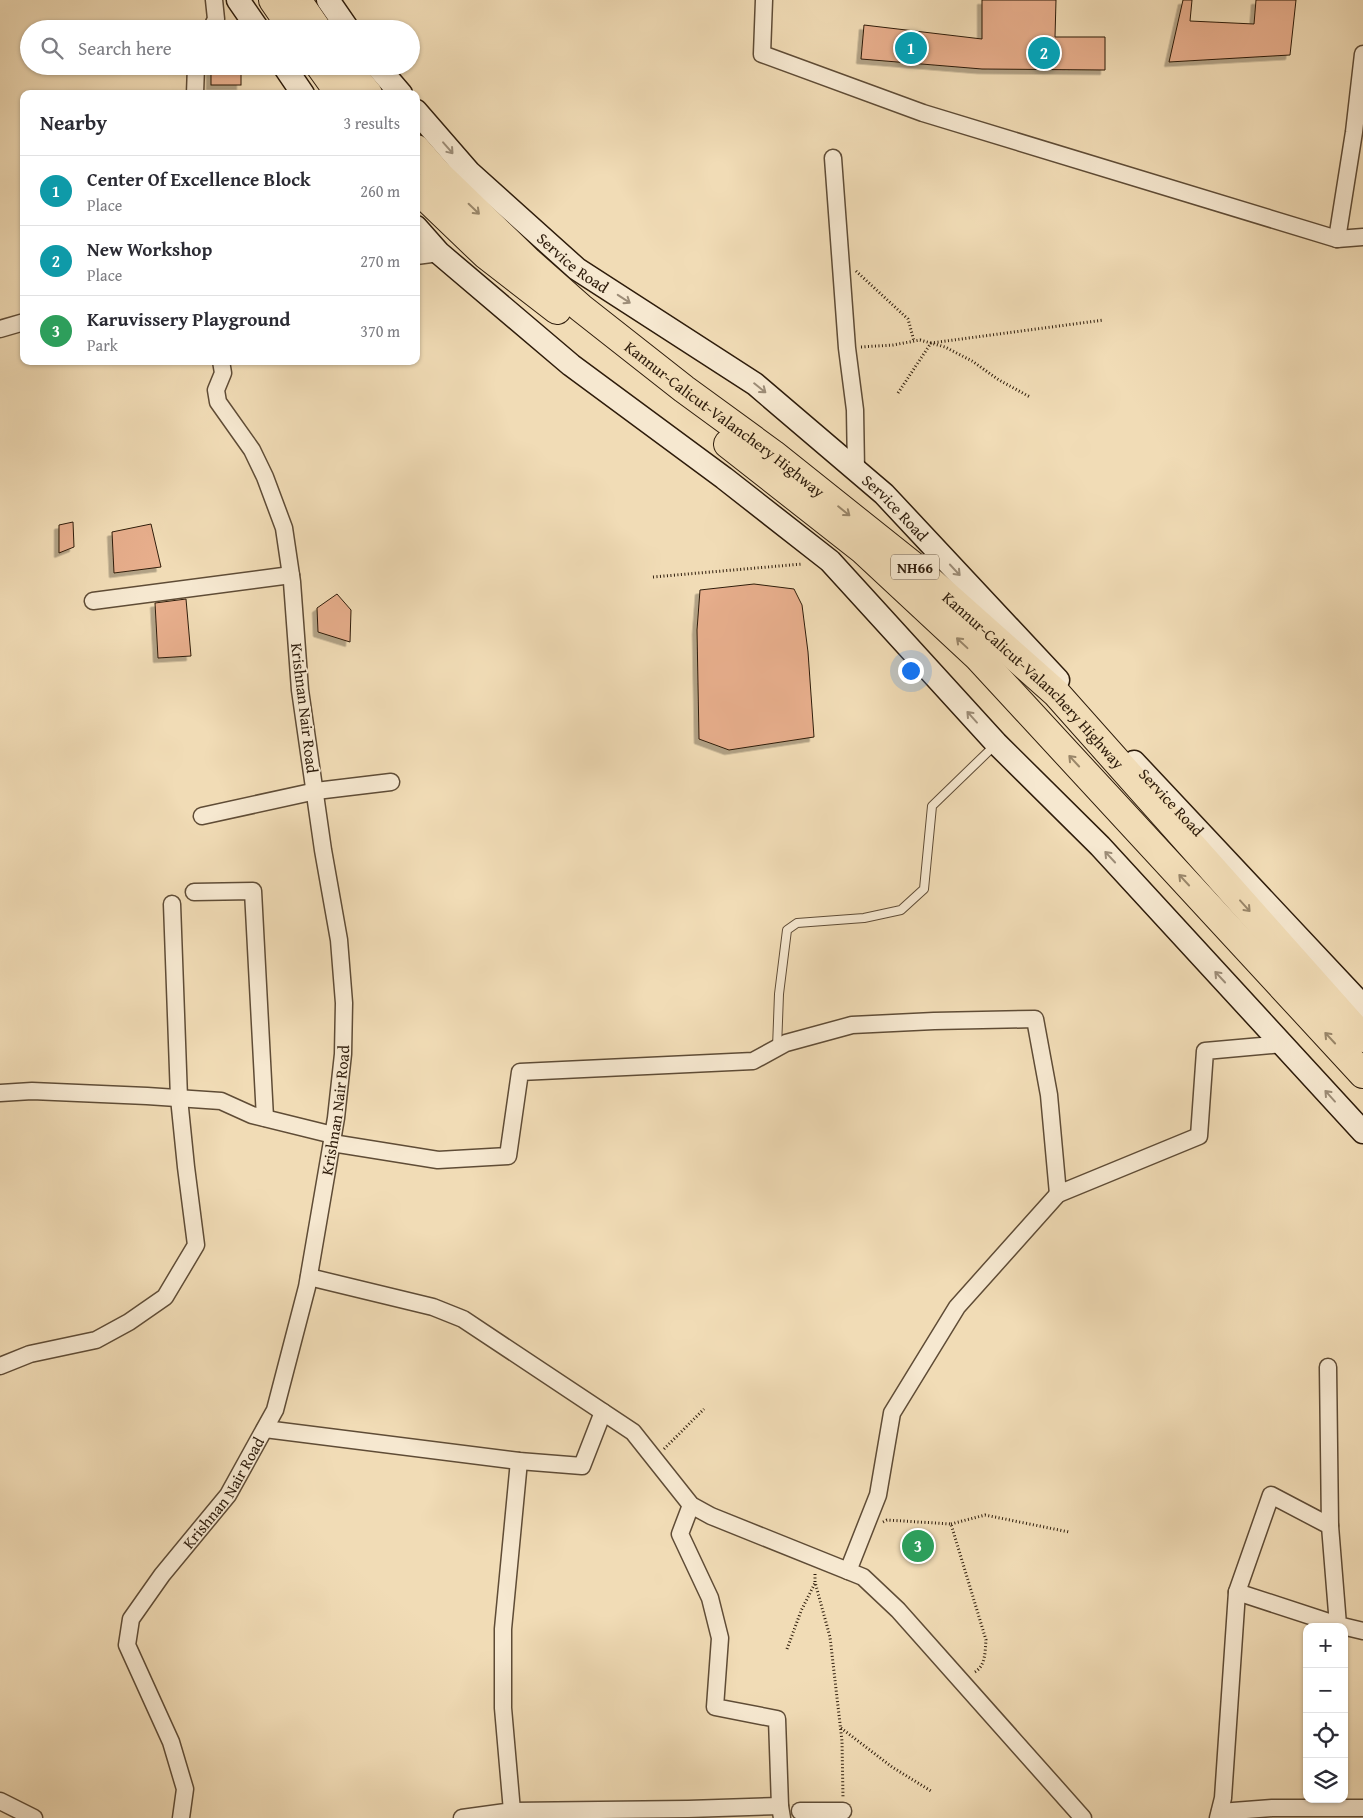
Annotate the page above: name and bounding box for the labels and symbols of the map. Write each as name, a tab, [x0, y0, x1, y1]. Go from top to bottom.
pin: 1	[895, 29, 927, 67]
pin: 2	[1028, 34, 1060, 72]
one-way arrow	[442, 142, 454, 155]
one-way arrow	[468, 203, 481, 215]
street label: Service Road	[532, 227, 614, 299]
one-way arrow	[617, 294, 631, 304]
street label: Kannur-Calicut-Valanchery Highway	[620, 335, 830, 503]
one-way arrow	[753, 383, 766, 394]
street label: Service Road	[857, 468, 934, 547]
one-way arrow	[837, 506, 851, 516]
road number: NH66	[891, 554, 939, 580]
one-way arrow	[949, 564, 961, 577]
street label: Kannur-Calicut-Valanchery Highway	[937, 586, 1130, 774]
one-way arrow	[956, 637, 969, 648]
street label: Krishnan Nair Road	[285, 641, 325, 775]
your location	[898, 658, 924, 684]
one-way arrow	[966, 710, 977, 723]
one-way arrow	[1068, 754, 1080, 767]
street label: Service Road	[1133, 763, 1210, 842]
one-way arrow	[1104, 851, 1116, 864]
one-way arrow	[1178, 874, 1190, 887]
one-way arrow	[1240, 900, 1251, 913]
one-way arrow	[1214, 970, 1226, 983]
one-way arrow	[1324, 1032, 1336, 1045]
street label: Krishnan Nair Road	[314, 1044, 355, 1177]
one-way arrow	[1324, 1090, 1336, 1103]
street label: Krishnan Nair Road	[177, 1432, 270, 1554]
pin: 3	[902, 1527, 934, 1565]

